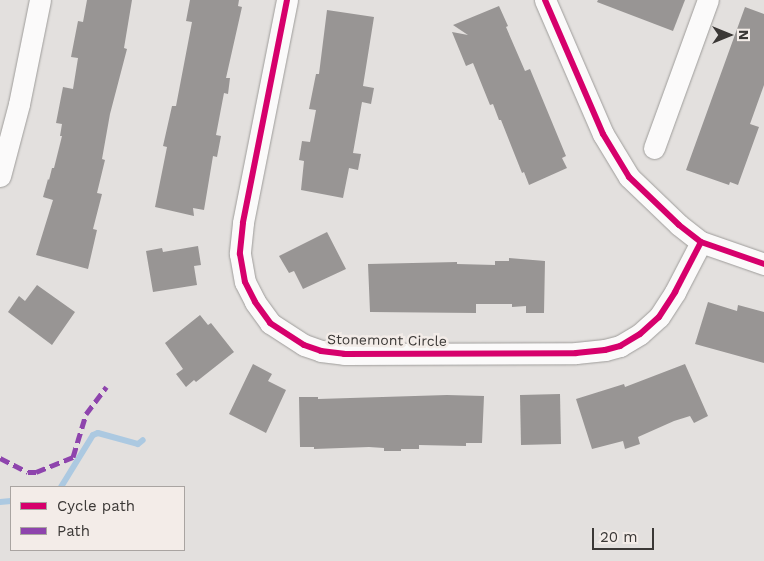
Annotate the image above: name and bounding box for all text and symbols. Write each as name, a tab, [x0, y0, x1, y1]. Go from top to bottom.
north arrow	[704, 10, 754, 60]
text: N	[736, 30, 752, 40]
street label: Stonemont Circle	[327, 331, 447, 349]
legend	[10, 486, 185, 551]
text: Cycle path	[57, 497, 135, 515]
scale bar	[594, 518, 656, 550]
text: Path	[57, 522, 90, 540]
text: 20 m	[600, 528, 638, 546]

